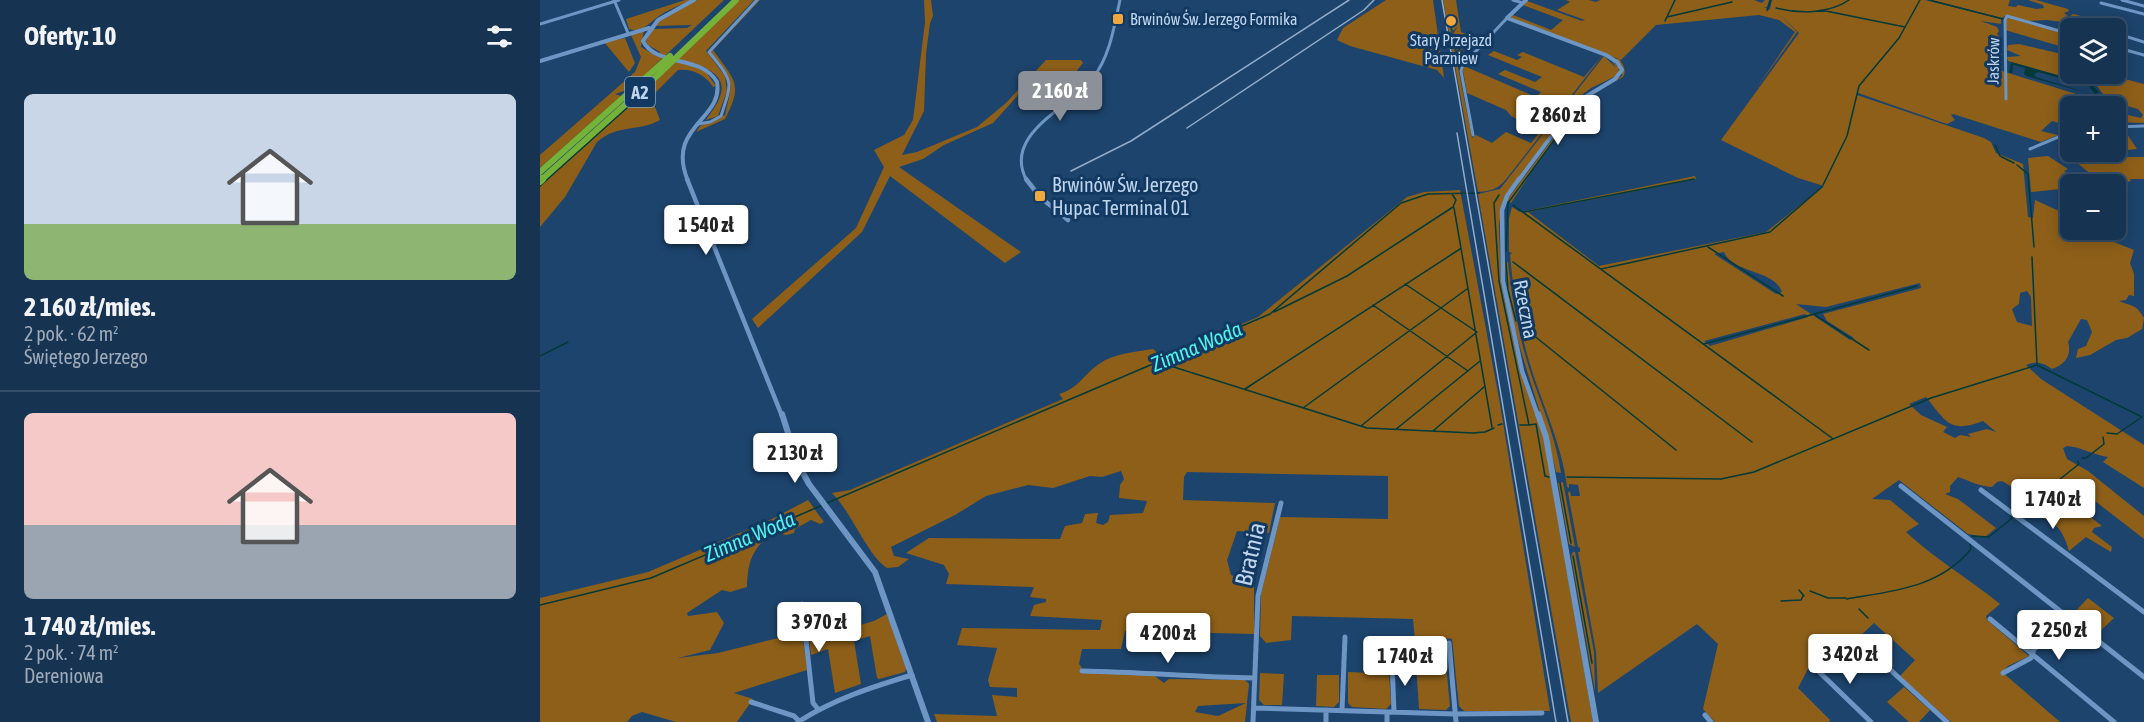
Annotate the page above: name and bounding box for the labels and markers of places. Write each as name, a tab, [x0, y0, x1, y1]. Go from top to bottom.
place label: Brwinów Św. Jerzego Formika	[1130, 9, 1297, 29]
marker: Brwinów Św. Jerzego Formika	[1111, 12, 1125, 26]
marker: Stary Przejazd Parzniew	[1444, 14, 1458, 28]
place label: Stary Przejazd Parzniew	[1410, 31, 1492, 67]
pin: 2 160 zł	[998, 71, 1122, 122]
pin: 2 860 zł	[1496, 95, 1620, 146]
place label: Brwinów Św. Jerzego Hupac Terminal 01	[1052, 173, 1198, 219]
marker: Brwinów Św. Jerzego Hupac Terminal 01	[1033, 189, 1047, 203]
pin: 1 540 zł	[644, 205, 768, 256]
pin: 2 130 zł	[733, 433, 857, 484]
pin: 1 740 zł	[1991, 479, 2115, 530]
pin: 3 970 zł	[757, 602, 881, 653]
pin: 2 250 zł	[1997, 610, 2121, 661]
pin: 4 200 zł	[1106, 613, 1230, 664]
pin: 3 420 zł	[1788, 634, 1912, 685]
pin: 1 740 zł	[1343, 636, 1467, 687]

